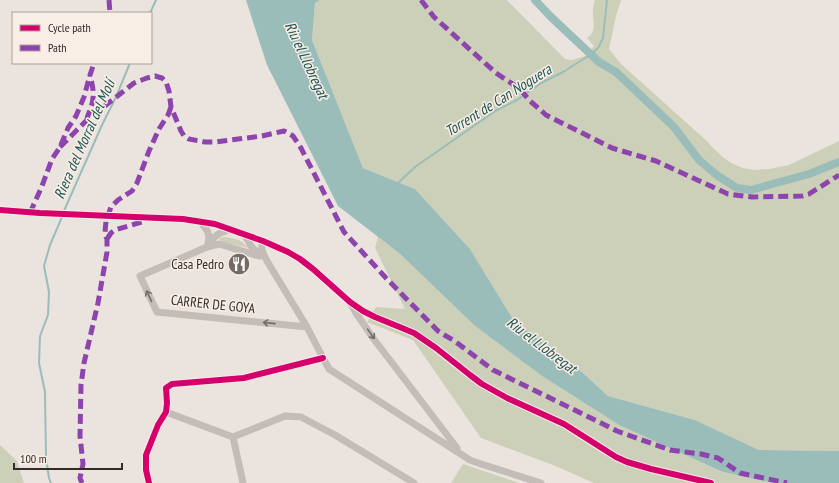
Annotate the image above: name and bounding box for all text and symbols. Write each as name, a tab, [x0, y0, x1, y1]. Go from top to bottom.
legend	[12, 12, 152, 64]
water label: Riu el Llobregat	[281, 19, 334, 103]
text: Cycle path	[48, 20, 91, 35]
text: Path	[48, 40, 66, 55]
water label: Torrent de Can Noguera	[441, 59, 556, 140]
water label: Riera del Morral del Molí	[49, 74, 120, 202]
restaurant icon: Casa Pedro	[226, 251, 252, 277]
place label: Casa Pedro	[171, 255, 224, 273]
one-way arrow	[145, 290, 152, 302]
street label: CARRER DE GOYA	[170, 291, 256, 317]
water label: Riu el Llobregat	[503, 313, 582, 379]
one-way arrow	[263, 319, 276, 327]
one-way arrow	[366, 329, 375, 340]
scale bar	[14, 445, 122, 471]
text: 100 m	[20, 451, 47, 466]

